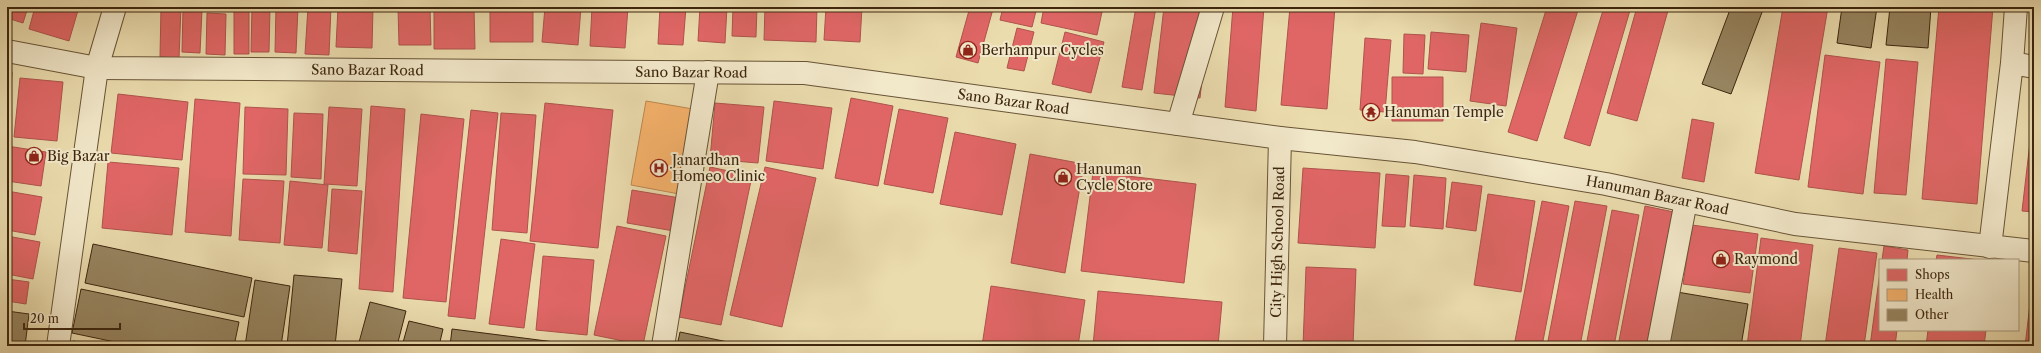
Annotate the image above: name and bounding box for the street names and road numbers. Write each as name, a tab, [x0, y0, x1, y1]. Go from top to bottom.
street label: Sano Bazar Road	[311, 61, 424, 79]
street label: Sano Bazar Road	[635, 63, 748, 82]
street label: Sano Bazar Road	[956, 85, 1071, 118]
street label: City High School Road	[1267, 166, 1288, 318]
street label: Hanuman Bazar Road	[1585, 172, 1731, 219]

